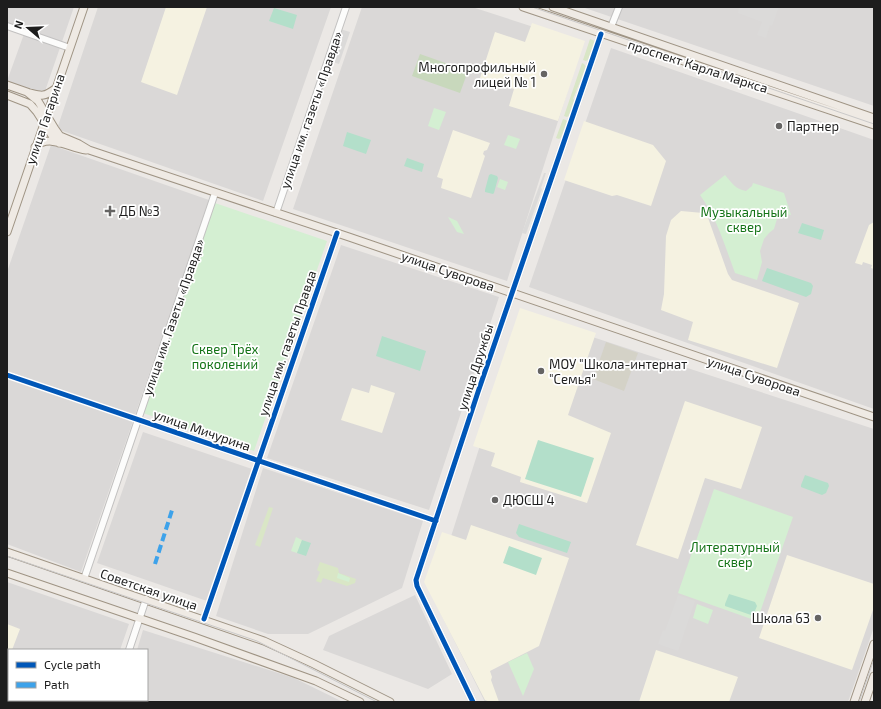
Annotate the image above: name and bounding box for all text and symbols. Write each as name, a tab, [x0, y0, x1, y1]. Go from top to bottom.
north arrow	[8, 8, 48, 48]
text: N	[11, 19, 26, 30]
street label: улица им. газеты «Правда»	[277, 29, 345, 191]
street label: проспект Карла Маркса	[626, 36, 770, 96]
place label: Многопрофильный лицей № 1	[418, 59, 536, 90]
marker: Многопрофильный лицей № 1	[539, 69, 549, 79]
street label: улица Гагарина	[22, 72, 68, 166]
place label: Партнер	[787, 118, 839, 134]
marker: Партнер	[774, 121, 784, 131]
place label: ДБ №3	[119, 203, 160, 219]
park label: Музыкальный сквер	[701, 204, 787, 235]
marker: ДБ №3	[104, 205, 116, 217]
street label: улица им. Газеты «Правда»	[139, 237, 207, 397]
street label: улица Суворова	[399, 248, 497, 294]
street label: улица им. газеты Правда	[255, 268, 319, 418]
street label: улица Дружбы	[454, 322, 496, 412]
park label: Сквер Трёх поколений	[192, 341, 258, 372]
street label: улица Суворова	[705, 353, 803, 399]
place label: МОУ "Школа-интернат "Семья"	[549, 356, 688, 387]
marker: МОУ "Школа-интернат "Семья"	[536, 366, 546, 376]
street label: улица Мичурина	[151, 406, 253, 454]
place label: ДЮСШ 4	[503, 492, 554, 508]
marker: ДЮСШ 4	[490, 495, 500, 505]
park label: Литературный сквер	[690, 539, 780, 570]
street label: Советская улица	[98, 565, 200, 613]
place label: Школа 63	[752, 610, 810, 626]
marker: Школа 63	[813, 613, 823, 623]
legend	[8, 649, 148, 701]
text: Cycle path	[44, 657, 101, 671]
text: Path	[44, 677, 69, 691]

